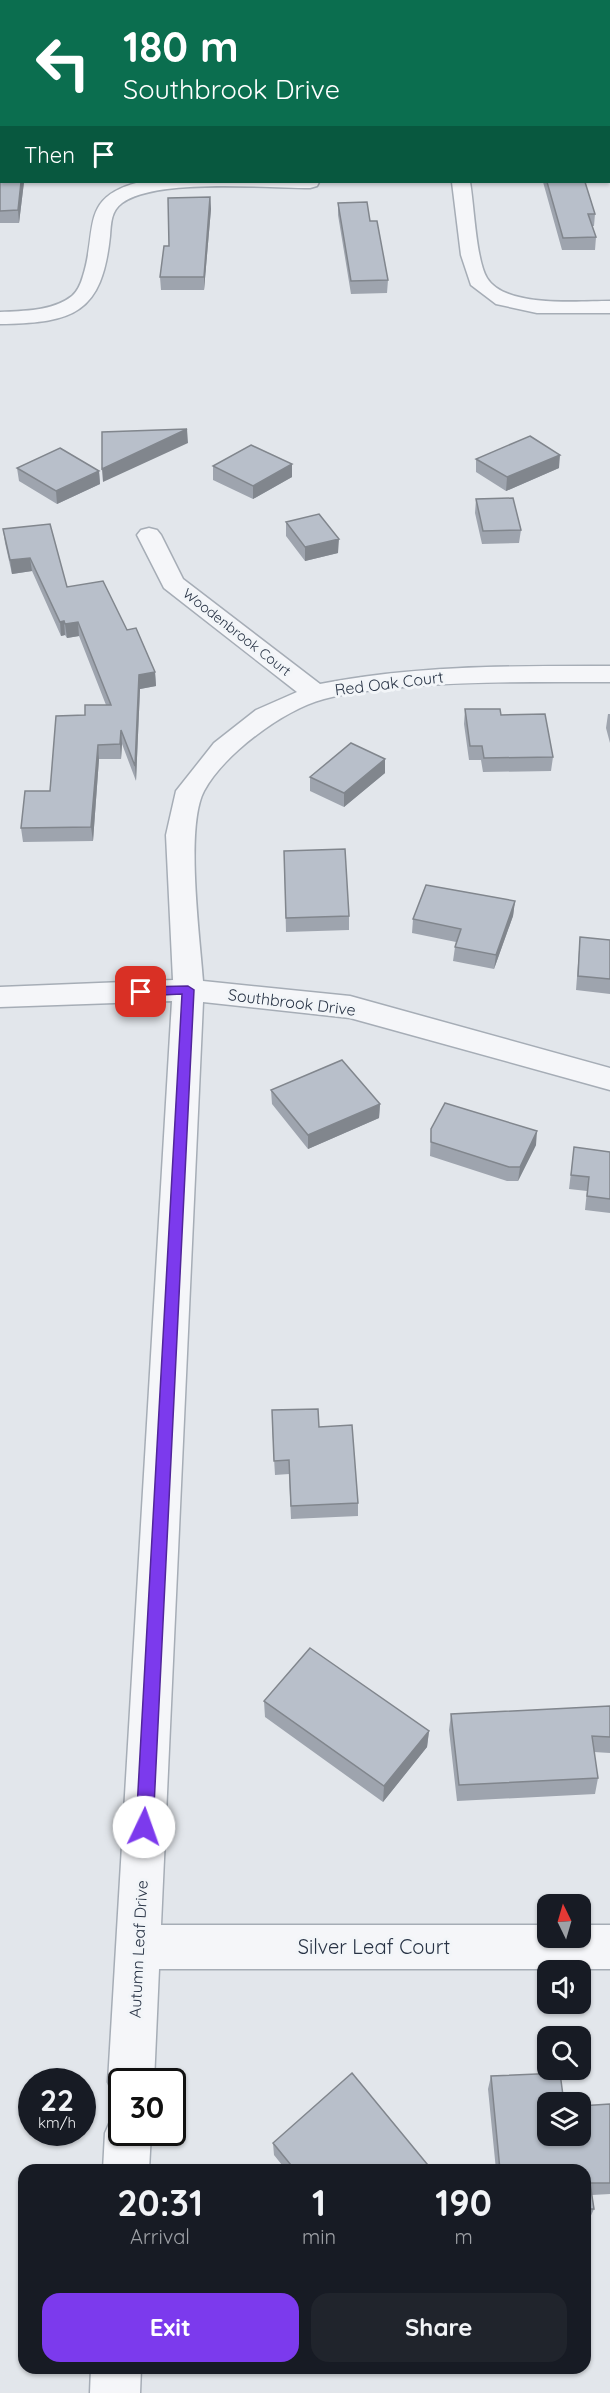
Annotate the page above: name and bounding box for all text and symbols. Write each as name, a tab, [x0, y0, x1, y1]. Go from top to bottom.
text: 180 m	[123, 20, 239, 73]
icon: left	[24, 24, 102, 102]
text: Southbrook Drive	[123, 72, 340, 106]
icon: arrive	[87, 138, 120, 171]
text: Then	[24, 141, 75, 169]
street label: Woodenbrook Court	[179, 584, 295, 680]
street label: Red Oak Court	[333, 666, 445, 700]
pin	[115, 966, 166, 1017]
icon: arrive	[124, 975, 157, 1008]
street label: Southbrook Drive	[227, 984, 357, 1020]
position arrow	[112, 1795, 176, 1859]
street label: Autumn Leaf Drive	[124, 1880, 152, 2018]
north arrow	[537, 1894, 591, 1948]
map controls	[537, 1894, 591, 2146]
street label: Silver Leaf Court	[298, 1934, 450, 1959]
button: sound	[537, 1960, 591, 2014]
button: search	[537, 2026, 591, 2080]
speed limit sign: 30	[108, 2068, 186, 2146]
text: 22	[40, 2081, 74, 2119]
button: layers	[537, 2092, 591, 2146]
text: km/h	[38, 2113, 76, 2132]
text: 20:31	[117, 2180, 203, 2225]
text: 1	[312, 2180, 326, 2225]
text: 190	[435, 2180, 492, 2225]
text: Arrival	[130, 2224, 190, 2249]
text: min	[302, 2224, 336, 2249]
text: m	[454, 2224, 473, 2249]
button: Exit	[42, 2293, 299, 2362]
button: Share	[311, 2293, 567, 2362]

